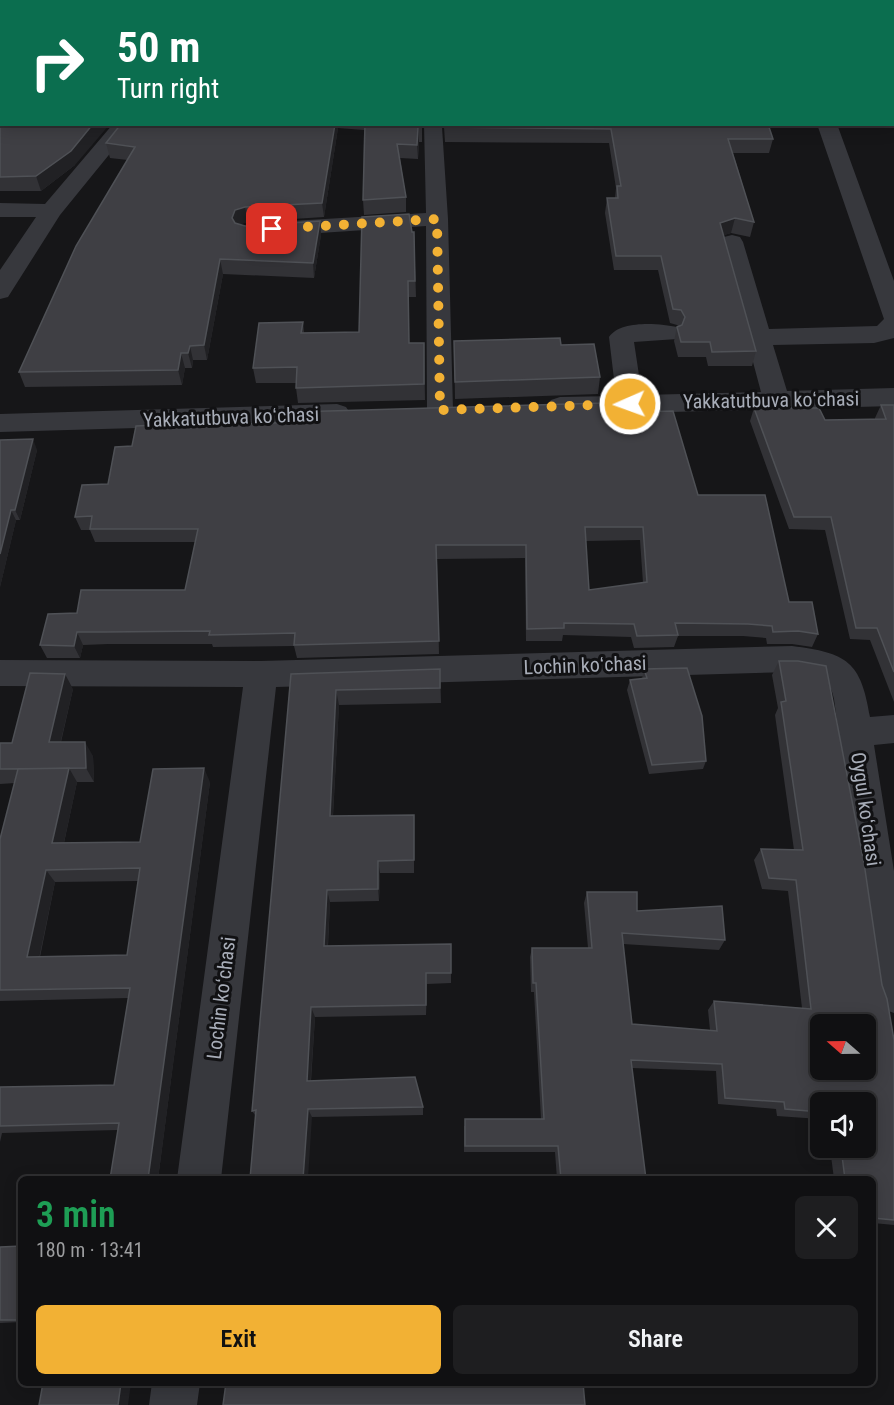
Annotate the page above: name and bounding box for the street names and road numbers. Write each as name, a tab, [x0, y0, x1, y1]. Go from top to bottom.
street label: Yakkatutbuva koʻchasi	[683, 386, 859, 414]
street label: Yakkatutbuva koʻchasi	[142, 402, 320, 432]
street label: Lochin koʻchasi	[523, 651, 647, 679]
street label: Oygul koʻchasi	[846, 751, 886, 867]
street label: Lochin koʻchasi	[202, 935, 240, 1061]

